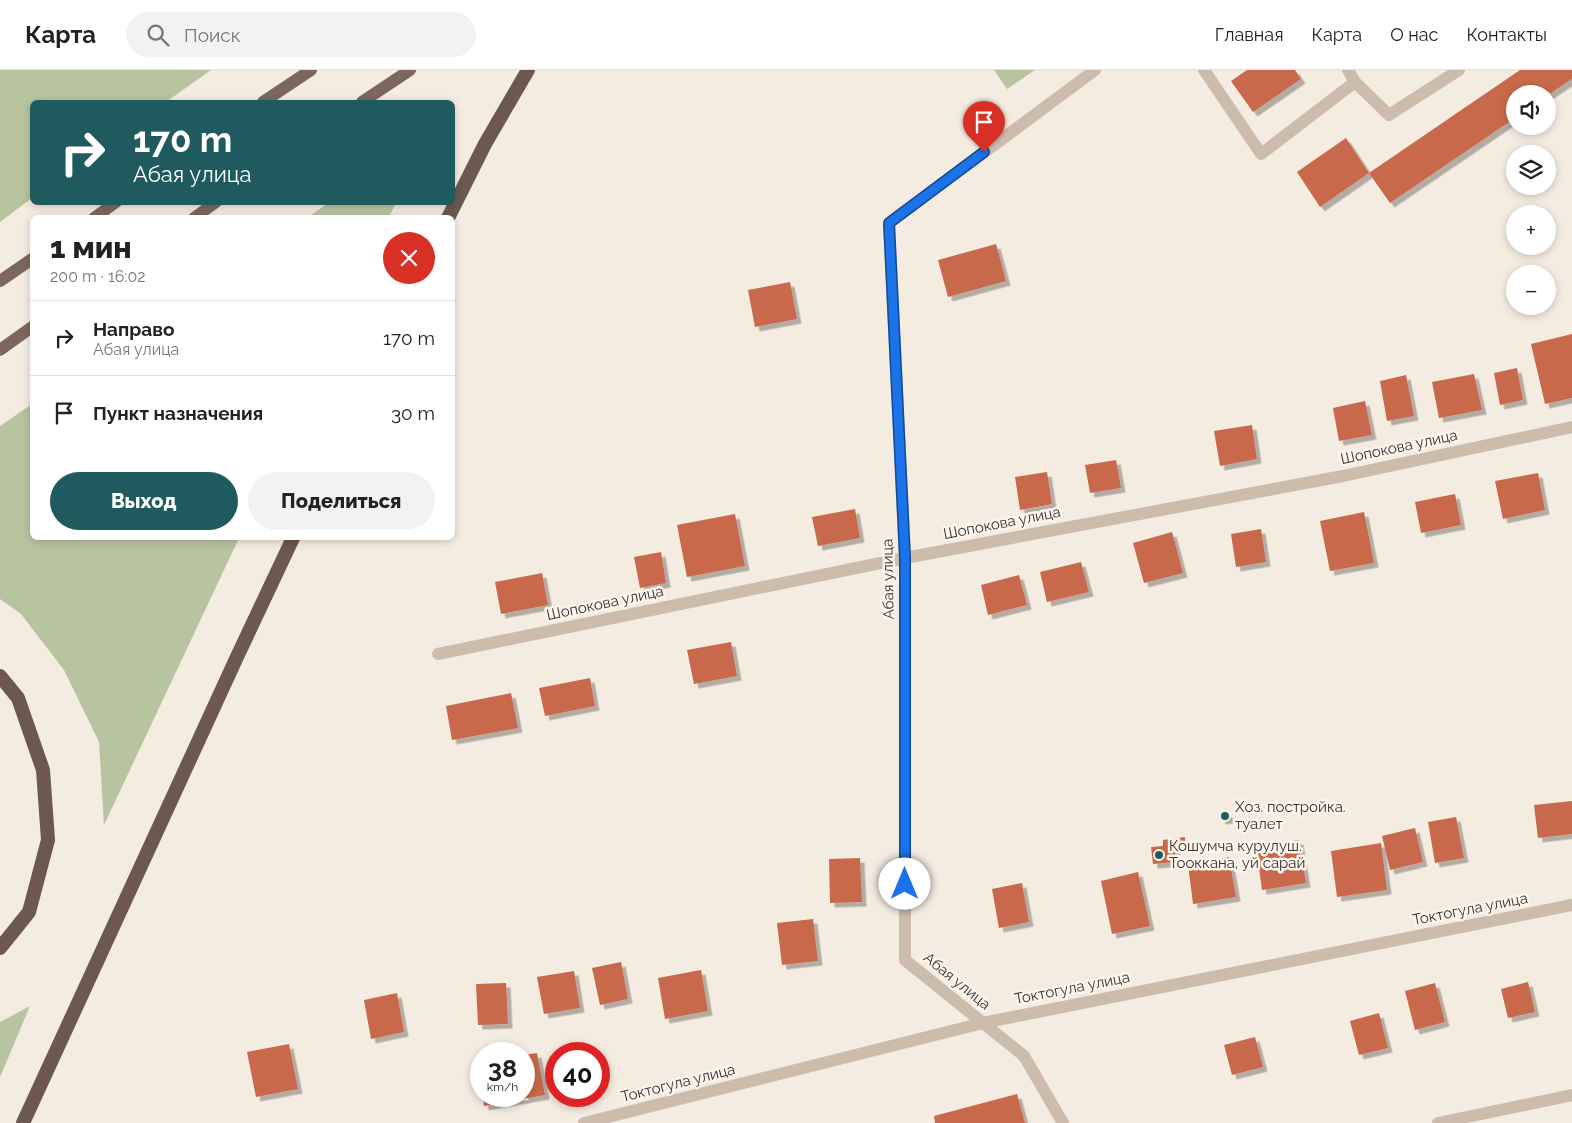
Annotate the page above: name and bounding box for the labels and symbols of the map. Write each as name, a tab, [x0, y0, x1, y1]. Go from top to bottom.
pin	[963, 101, 1005, 152]
street label: Шопокова улица	[1339, 426, 1459, 468]
street label: Шопокова улица	[942, 503, 1062, 543]
street label: Абая улица	[878, 538, 898, 620]
street label: Шопокова улица	[545, 582, 665, 624]
place label: Хоз. постройка. туалет	[1235, 798, 1346, 833]
marker: Хоз. постройка. туалет	[1219, 810, 1231, 822]
place label: Кошумча курулуш. Тооккана, уй сарай	[1169, 837, 1305, 872]
marker: Кошумча курулуш. Тооккана, уй сарай	[1153, 849, 1165, 861]
position arrow	[878, 857, 930, 909]
street label: Токтогула улица	[1411, 889, 1529, 929]
street label: Абая улица	[920, 949, 994, 1013]
street label: Токтогула улица	[1013, 968, 1131, 1008]
speed limit sign: 40	[545, 1042, 610, 1107]
street label: Токтогула улица	[619, 1060, 737, 1106]

